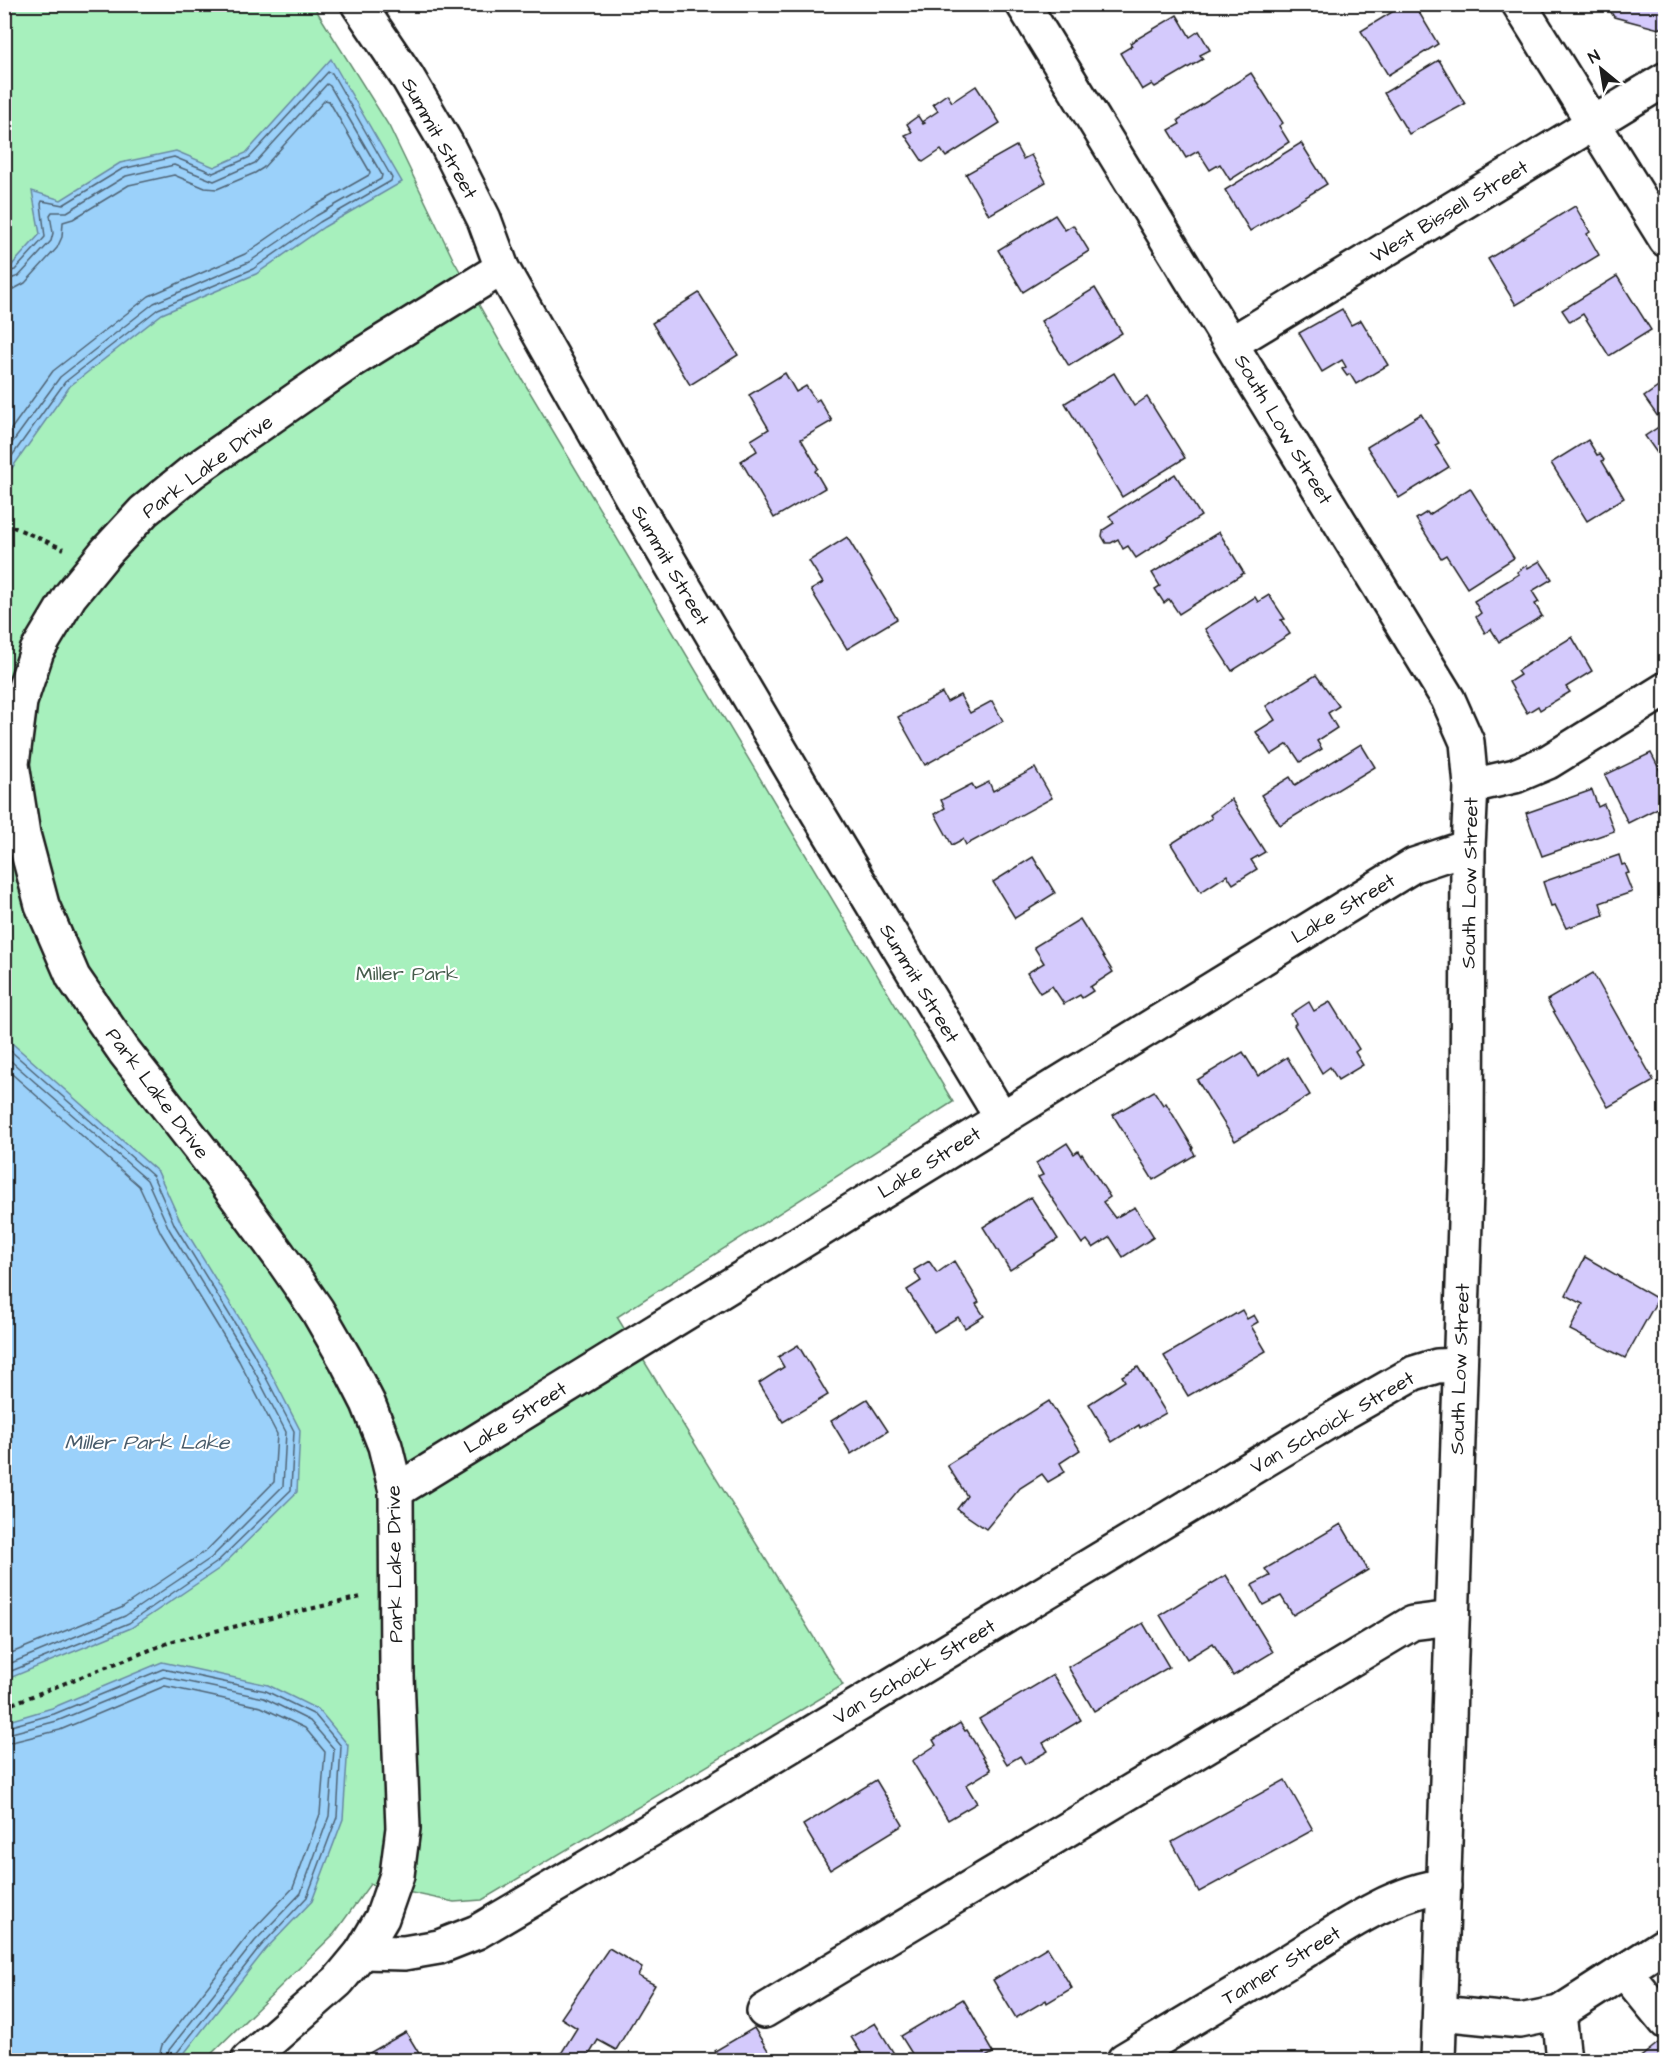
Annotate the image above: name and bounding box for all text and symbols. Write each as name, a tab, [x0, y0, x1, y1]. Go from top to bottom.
north arrow	[1571, 39, 1631, 99]
text: N	[1584, 45, 1604, 69]
street label: Summit Street	[394, 73, 484, 204]
street label: West Bissell Street	[1365, 154, 1534, 270]
street label: South Low Street	[1227, 349, 1339, 510]
street label: Park Lake Drive	[136, 408, 279, 525]
street label: Summit Street	[624, 500, 716, 631]
street label: South Low Street	[1455, 797, 1485, 969]
street label: Lake Street	[1286, 867, 1401, 951]
street label: Summit Street	[872, 918, 966, 1049]
park label: Miller Park	[356, 960, 458, 988]
street label: Park Lake Drive	[99, 1022, 216, 1165]
street label: Lake Street	[873, 1120, 986, 1206]
street label: South Low Street	[1443, 1283, 1477, 1455]
street label: Van Schoick Street	[1245, 1364, 1420, 1481]
street label: Lake Street	[459, 1375, 572, 1461]
water label: Miller Park Lake	[65, 1428, 231, 1457]
street label: Park Lake Drive	[380, 1485, 410, 1643]
street label: Van Schoick Street	[828, 1612, 1001, 1732]
street label: Tanner Street	[1217, 1919, 1346, 2012]

